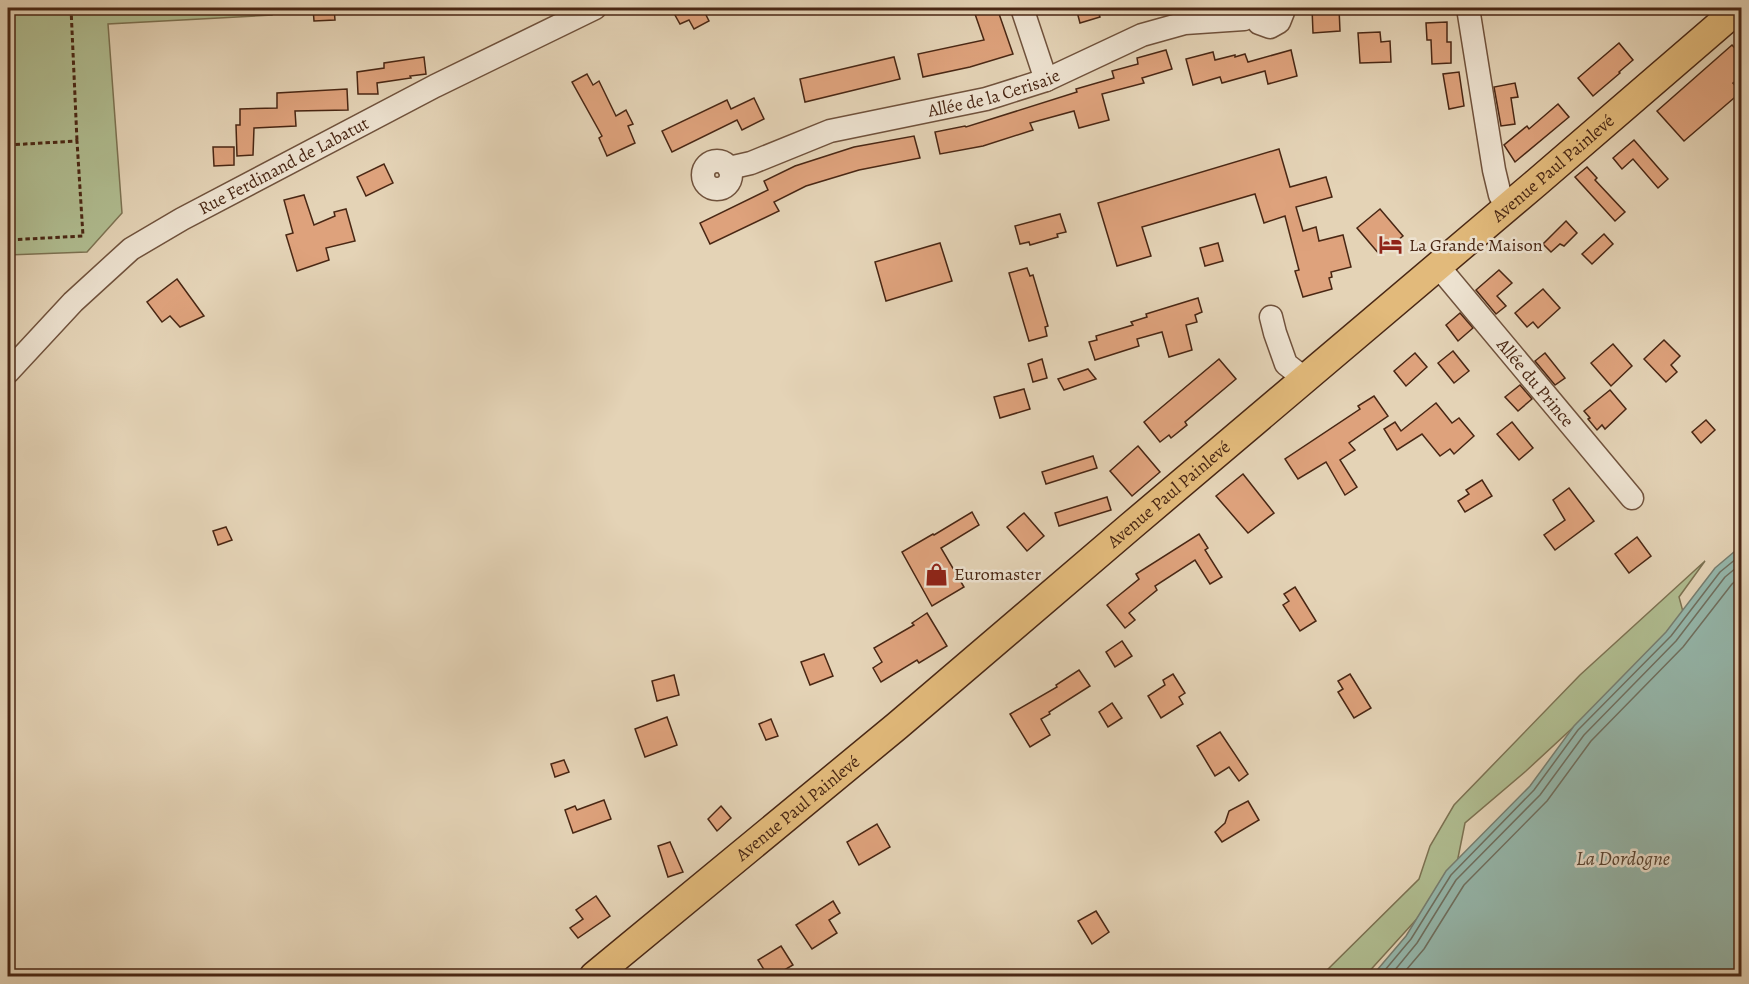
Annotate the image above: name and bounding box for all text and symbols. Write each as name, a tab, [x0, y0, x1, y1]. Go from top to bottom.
street label: Allée de la Cerisaie	[925, 63, 1064, 123]
street label: Avenue Paul Painlevé	[1486, 109, 1619, 228]
street label: Rue Ferdinand de Labatut	[194, 111, 373, 220]
hotel icon: La Grande Maison	[1378, 232, 1404, 258]
place label: La Grande Maison	[1409, 233, 1543, 257]
street label: Allée du Prince	[1491, 332, 1580, 432]
street label: Avenue Paul Painlevé	[1101, 435, 1235, 554]
shop icon: Euromaster	[923, 561, 949, 587]
place label: Euromaster	[954, 562, 1041, 586]
street label: Avenue Paul Painlevé	[730, 750, 865, 867]
water label: La Dordogne	[1576, 845, 1670, 872]

